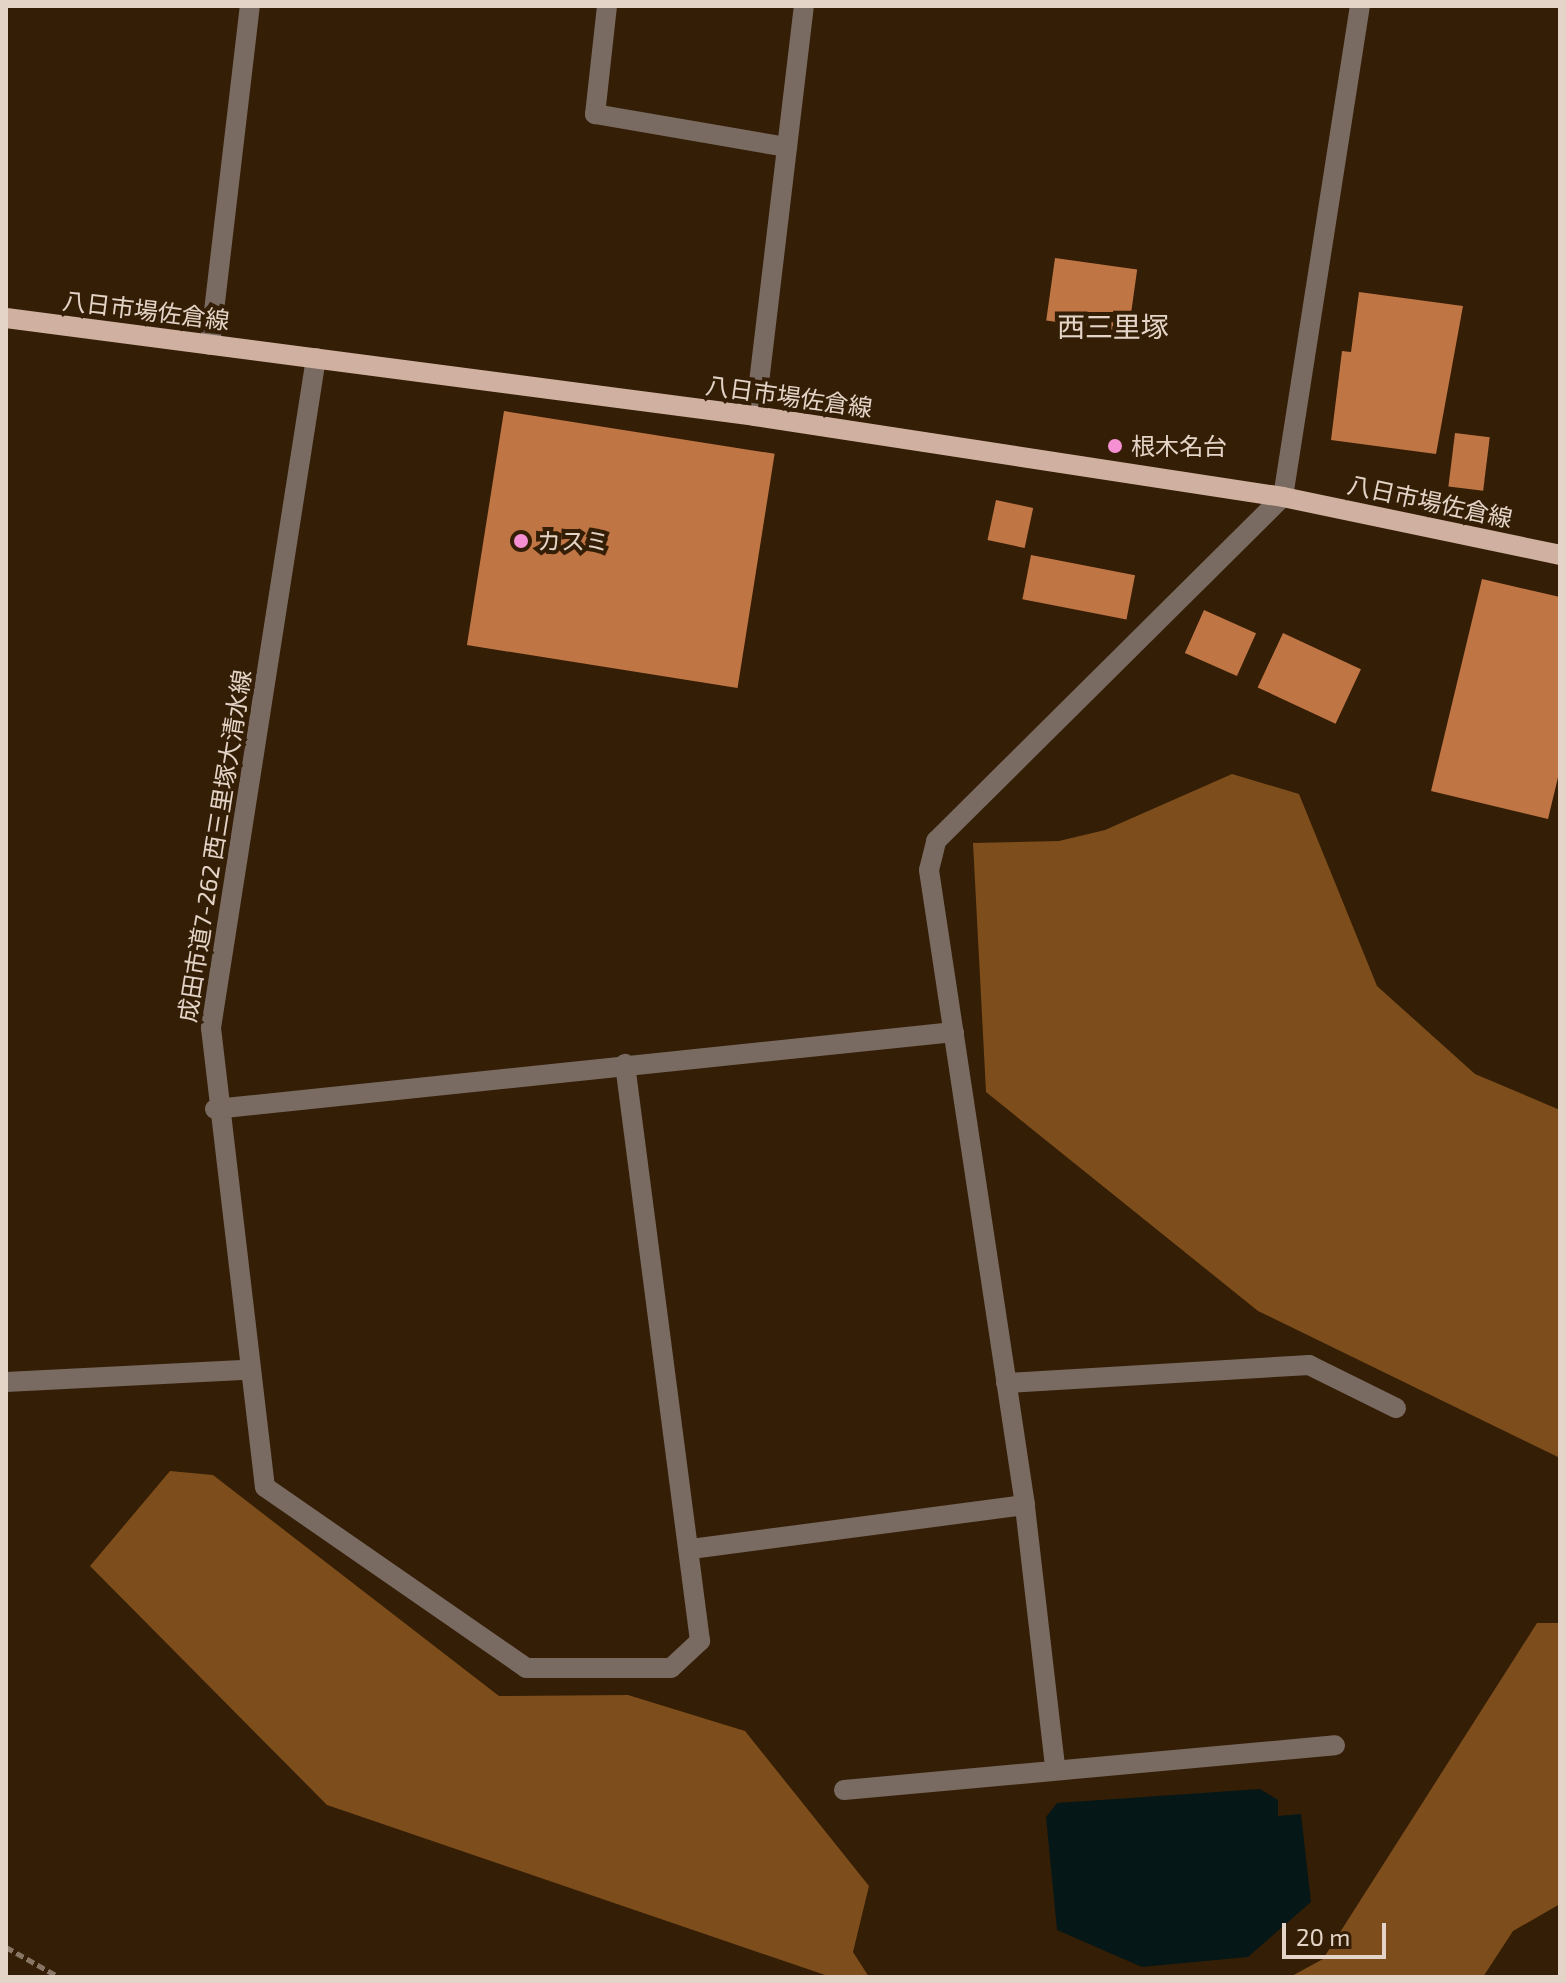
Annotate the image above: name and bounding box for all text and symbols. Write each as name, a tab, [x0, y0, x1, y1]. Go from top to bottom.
street label: 八日市場佐倉線	[61, 285, 231, 335]
district label: 西三里塚	[1057, 309, 1169, 343]
street label: 八日市場佐倉線	[704, 370, 874, 422]
place label: 根木名台	[1131, 432, 1227, 460]
marker: 根木名台	[1106, 437, 1124, 455]
street label: 八日市場佐倉線	[1345, 469, 1515, 533]
place label: カスミ	[537, 527, 609, 555]
marker: カスミ	[512, 532, 530, 550]
street label: 成田市道7-262 西三里塚大清水線	[172, 667, 256, 1025]
scale bar	[1286, 1907, 1390, 1957]
text: 20 m	[1296, 1922, 1350, 1951]

